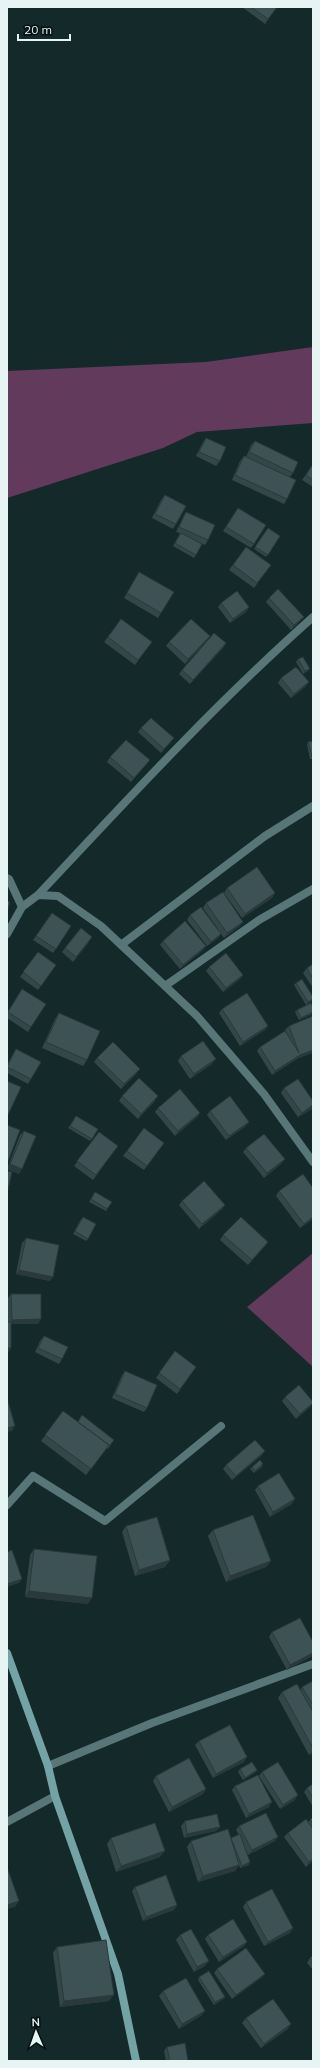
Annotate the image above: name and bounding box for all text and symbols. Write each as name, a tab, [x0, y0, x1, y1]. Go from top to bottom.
scale bar	[18, 16, 70, 42]
text: 20 m	[24, 22, 52, 37]
north arrow	[16, 2012, 56, 2052]
text: N	[31, 2015, 40, 2029]

